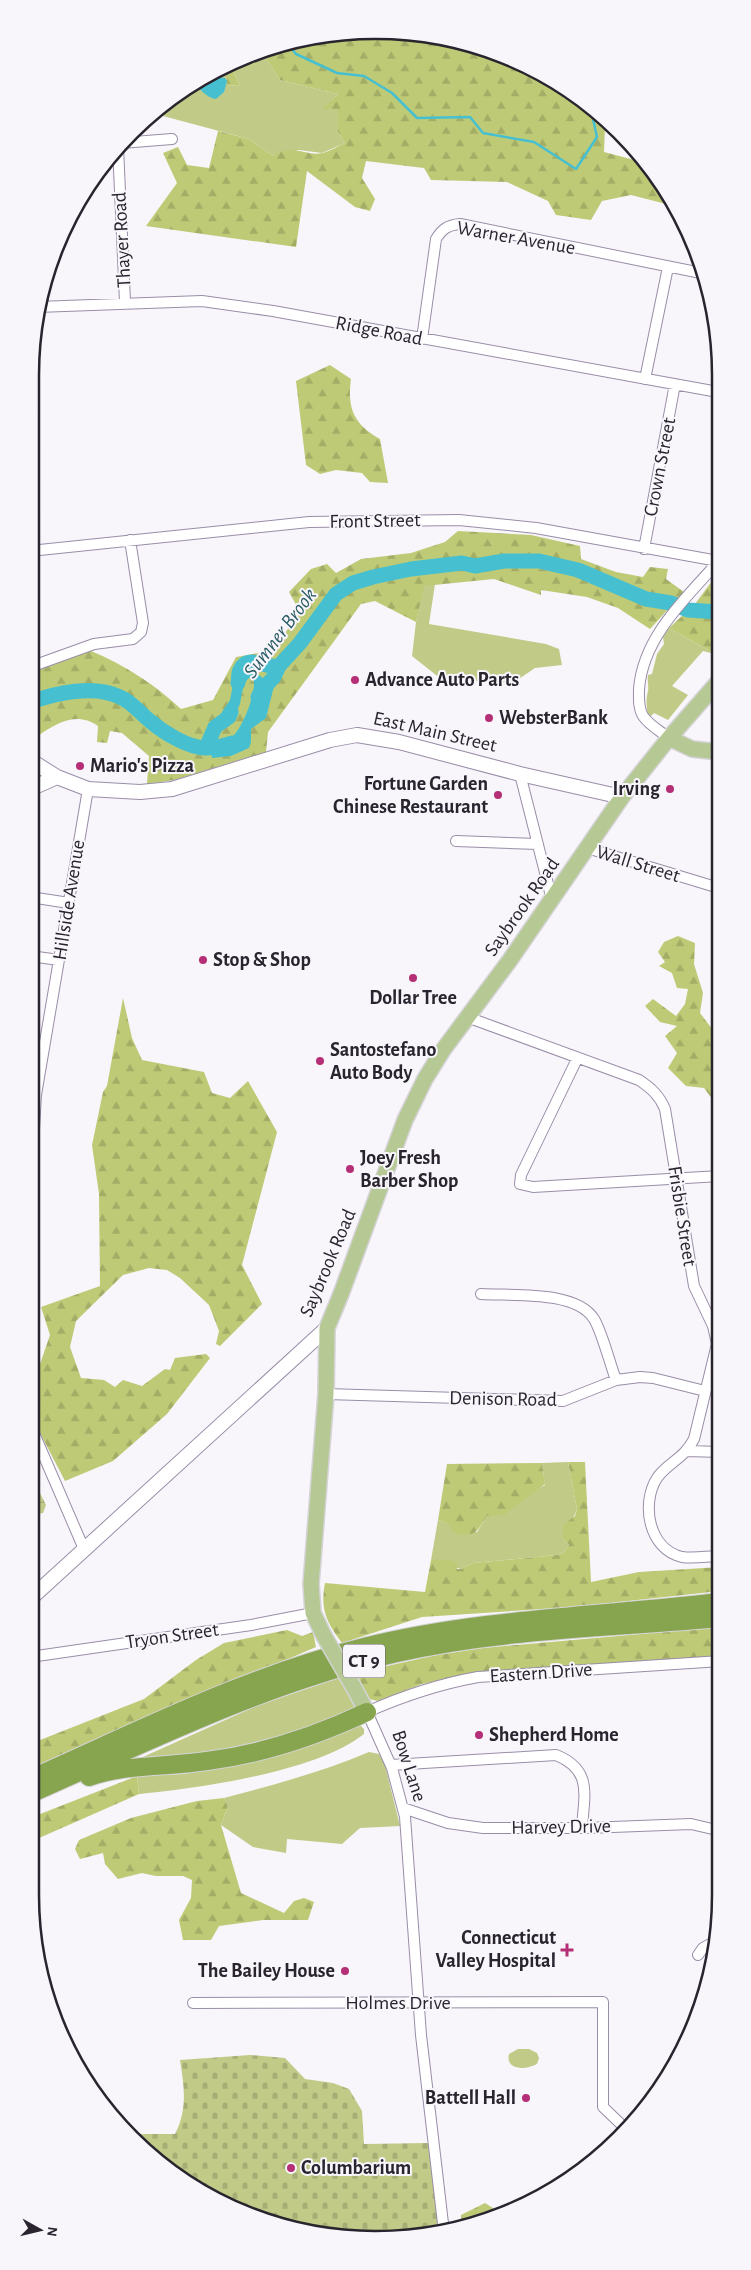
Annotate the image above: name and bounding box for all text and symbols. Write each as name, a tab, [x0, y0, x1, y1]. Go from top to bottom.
street label: Thayer Road	[110, 192, 134, 288]
street label: Warner Avenue	[455, 218, 577, 258]
street label: Ridge Road	[334, 313, 424, 349]
street label: Crown Street	[641, 415, 679, 518]
street label: Front Street	[329, 510, 421, 532]
water label: Sumner Brook	[240, 584, 321, 682]
place label: Advance Auto Parts	[365, 670, 520, 690]
marker: Advance Auto Parts	[349, 674, 361, 686]
street label: East Main Street	[371, 708, 499, 756]
place label: WebsterBank	[499, 708, 608, 728]
marker: WebsterBank	[483, 712, 495, 724]
place label: Mario's Pizza	[90, 756, 194, 776]
marker: Mario's Pizza	[74, 760, 86, 772]
place label: Fortune Garden Chinese Restaurant	[333, 774, 488, 817]
place label: Irving	[612, 779, 661, 799]
marker: Irving	[664, 783, 676, 795]
marker: Fortune Garden Chinese Restaurant	[492, 789, 504, 801]
street label: Hillside Avenue	[50, 838, 88, 962]
street label: Wall Street	[594, 842, 683, 886]
street label: Saybrook Road	[481, 854, 563, 960]
place label: Stop & Shop	[213, 950, 311, 970]
marker: Stop & Shop	[197, 954, 209, 966]
marker: Dollar Tree	[407, 972, 419, 984]
place label: Dollar Tree	[369, 988, 457, 1008]
place label: Santostefano Auto Body	[330, 1040, 436, 1083]
marker: Santostefano Auto Body	[314, 1055, 326, 1067]
place label: Joey Fresh Barber Shop	[360, 1148, 458, 1191]
marker: Joey Fresh Barber Shop	[344, 1163, 356, 1175]
street label: Frisbie Street	[664, 1164, 700, 1268]
street label: Saybrook Road	[296, 1206, 360, 1320]
street label: Denison Road	[449, 1388, 557, 1410]
street label: Tryon Street	[124, 1619, 220, 1652]
road number: CT 9	[343, 1644, 385, 1678]
street label: Eastern Drive	[489, 1659, 593, 1687]
place label: Shepherd Home	[489, 1725, 619, 1745]
street label: Bow Lane	[388, 1728, 430, 1804]
marker: Shepherd Home	[473, 1729, 485, 1741]
street label: Harvey Drive	[511, 1816, 611, 1838]
place label: Connecticut Valley Hospital	[436, 1928, 556, 1971]
marker: Connecticut Valley Hospital	[560, 1943, 574, 1957]
place label: The Bailey House	[198, 1961, 335, 1981]
marker: The Bailey House	[339, 1965, 351, 1977]
street label: Holmes Drive	[345, 1993, 451, 2013]
place label: Battell Hall	[425, 2088, 516, 2108]
marker: Battell Hall	[520, 2092, 532, 2104]
place label: Columbarium	[301, 2158, 411, 2178]
marker: Columbarium	[285, 2162, 297, 2174]
north arrow	[15, 2205, 65, 2255]
text: N	[44, 2226, 59, 2237]

